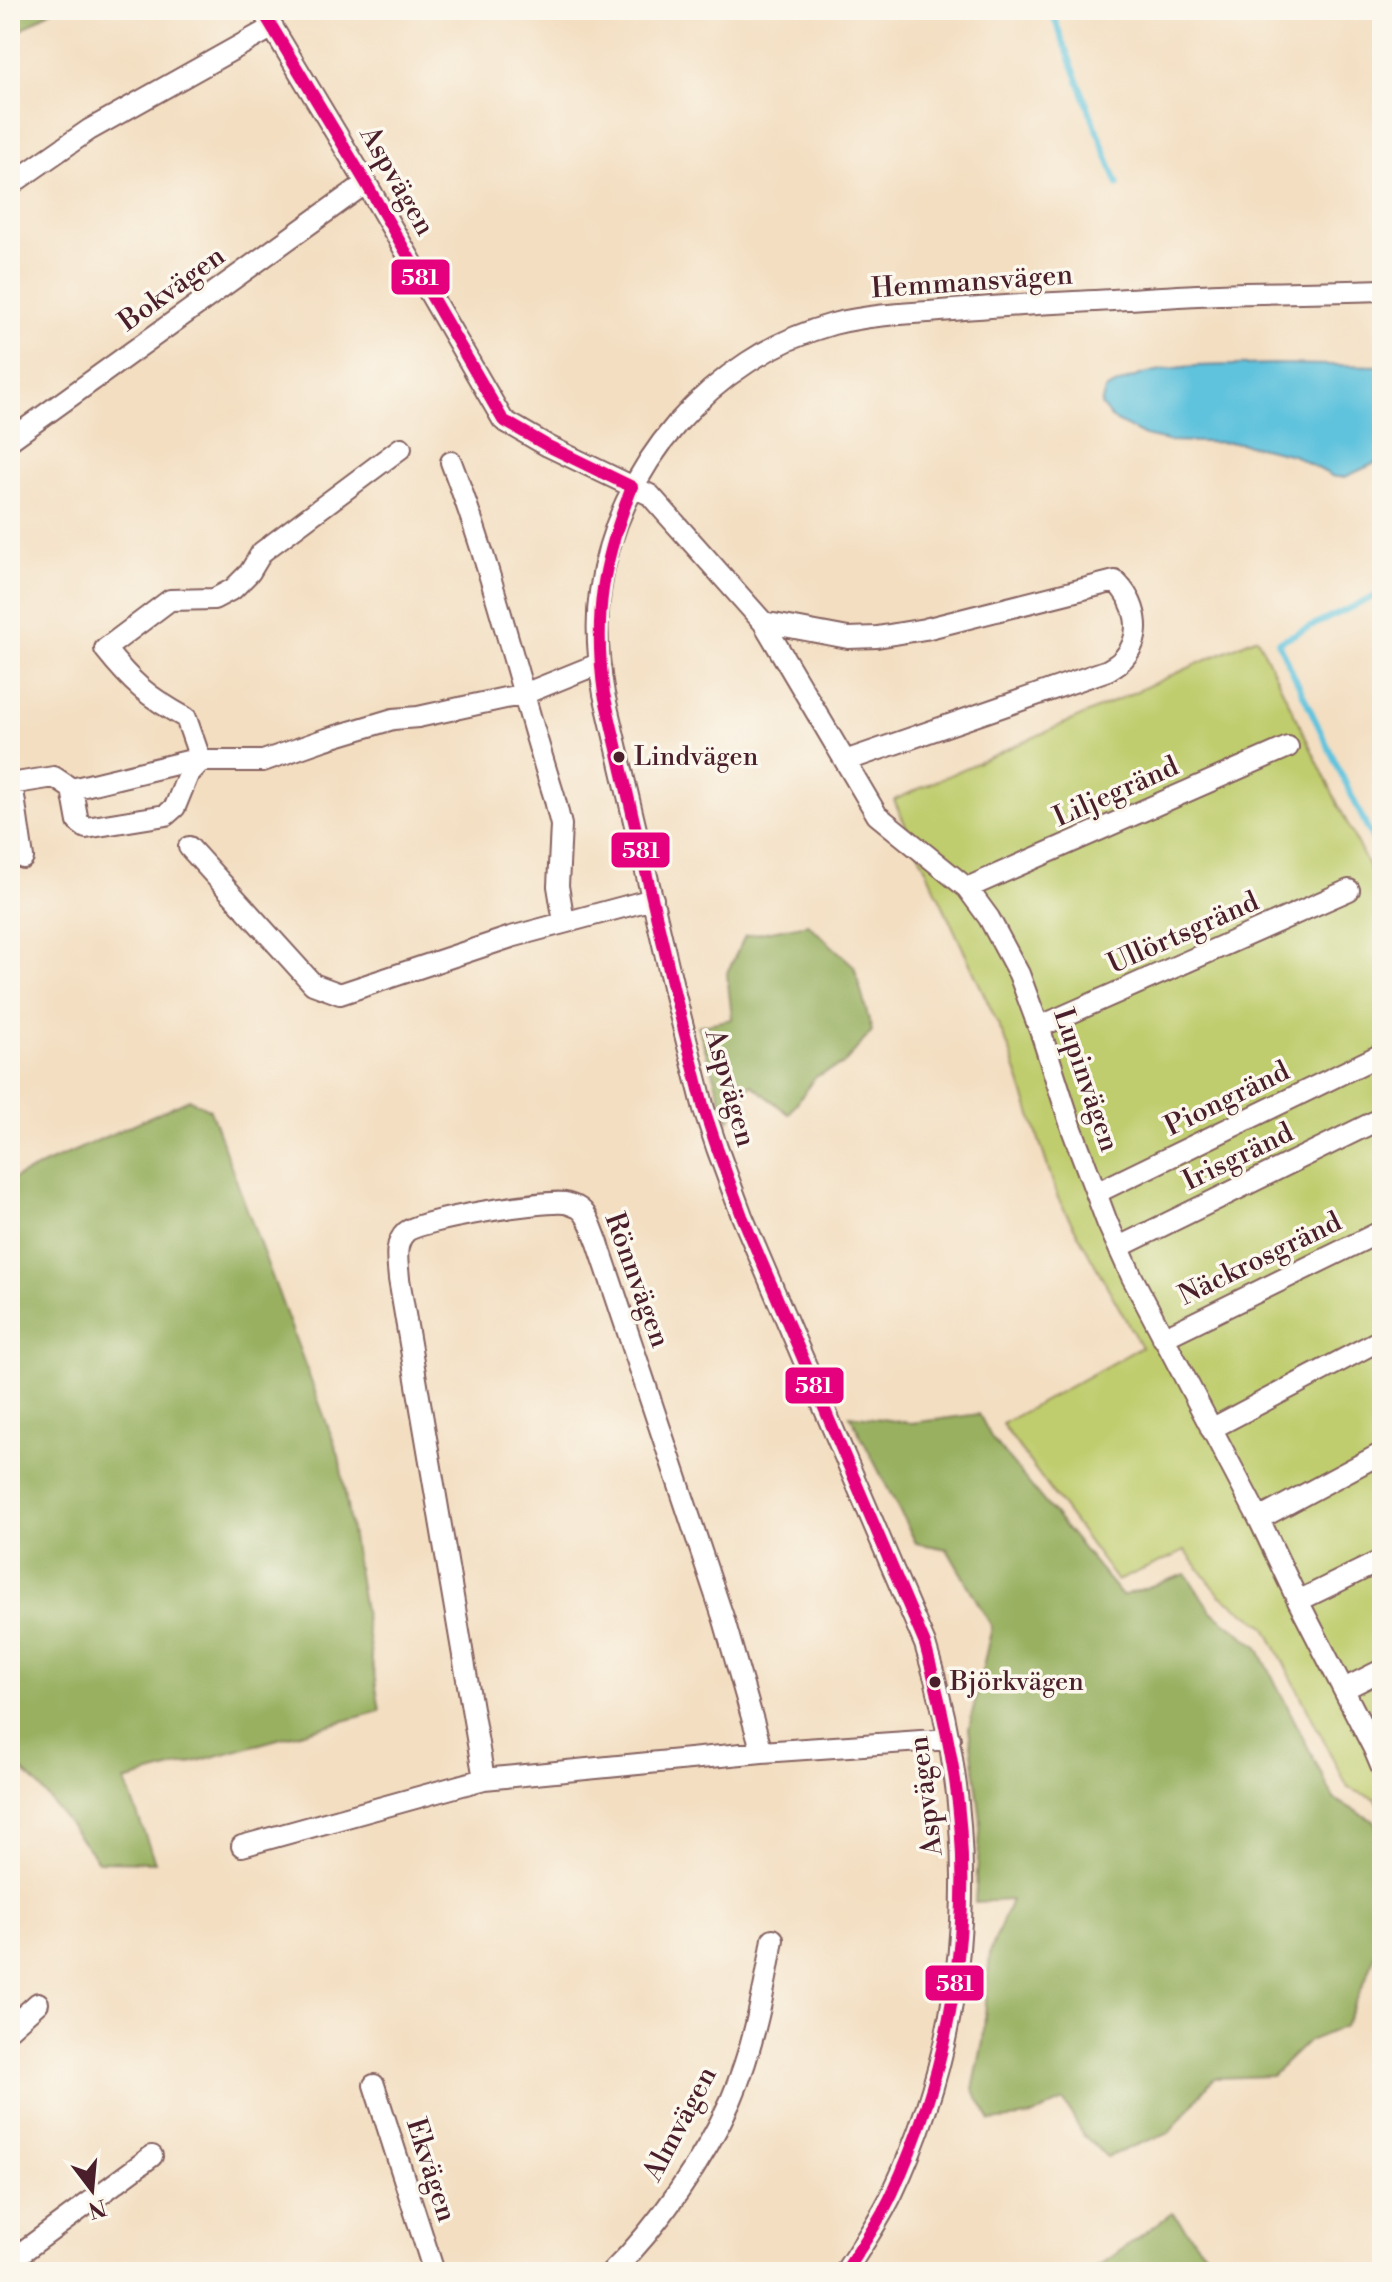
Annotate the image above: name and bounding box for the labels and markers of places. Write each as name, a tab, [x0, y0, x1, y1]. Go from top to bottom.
place label: Lindvägen	[634, 741, 758, 773]
marker: Lindvägen	[611, 749, 627, 765]
place label: Björkvägen	[949, 1666, 1084, 1698]
marker: Björkvägen	[927, 1674, 943, 1690]

